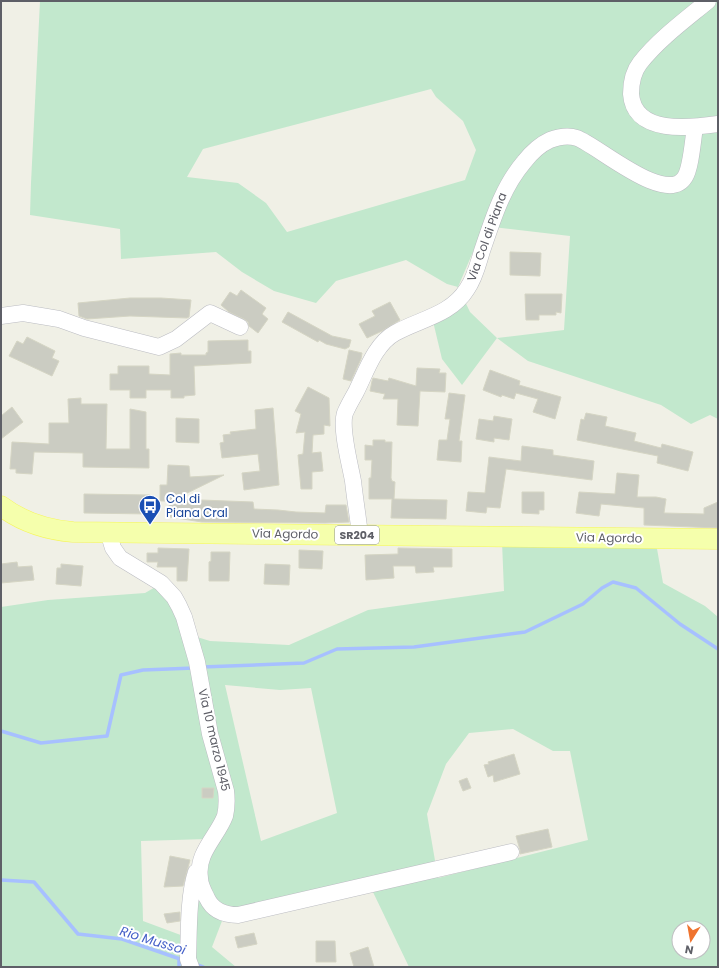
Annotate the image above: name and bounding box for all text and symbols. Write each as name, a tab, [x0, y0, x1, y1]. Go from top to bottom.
street label: Via Col di Piana	[463, 190, 511, 284]
place label: Col di Piana Cral	[166, 490, 228, 521]
bus stop icon: Col di Piana Cral	[137, 493, 163, 526]
street label: Via Agordo	[252, 524, 319, 543]
road number: SR204	[335, 526, 379, 544]
street label: Via Agordo	[576, 528, 643, 547]
street label: Via 10 marzo 1945	[194, 687, 235, 793]
north arrow	[671, 920, 711, 960]
water label: Rio Mussoi	[118, 921, 189, 960]
text: N	[684, 941, 695, 958]

